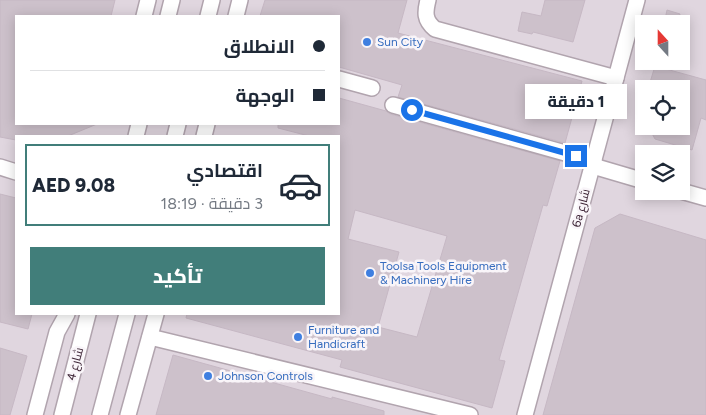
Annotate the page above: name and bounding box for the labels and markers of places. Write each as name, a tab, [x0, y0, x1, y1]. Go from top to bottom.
place label: Sun City	[377, 35, 424, 49]
marker: Sun City	[361, 36, 373, 48]
place label: Toolsa Tools Equipment & Machinery Hire	[380, 259, 507, 287]
marker: Toolsa Tools Equipment & Machinery Hire	[364, 267, 376, 279]
place label: Furniture and Handicraft	[308, 323, 379, 351]
marker: Furniture and Handicraft	[292, 331, 304, 343]
place label: Johnson Controls	[218, 369, 313, 383]
marker: Johnson Controls	[202, 370, 214, 382]

